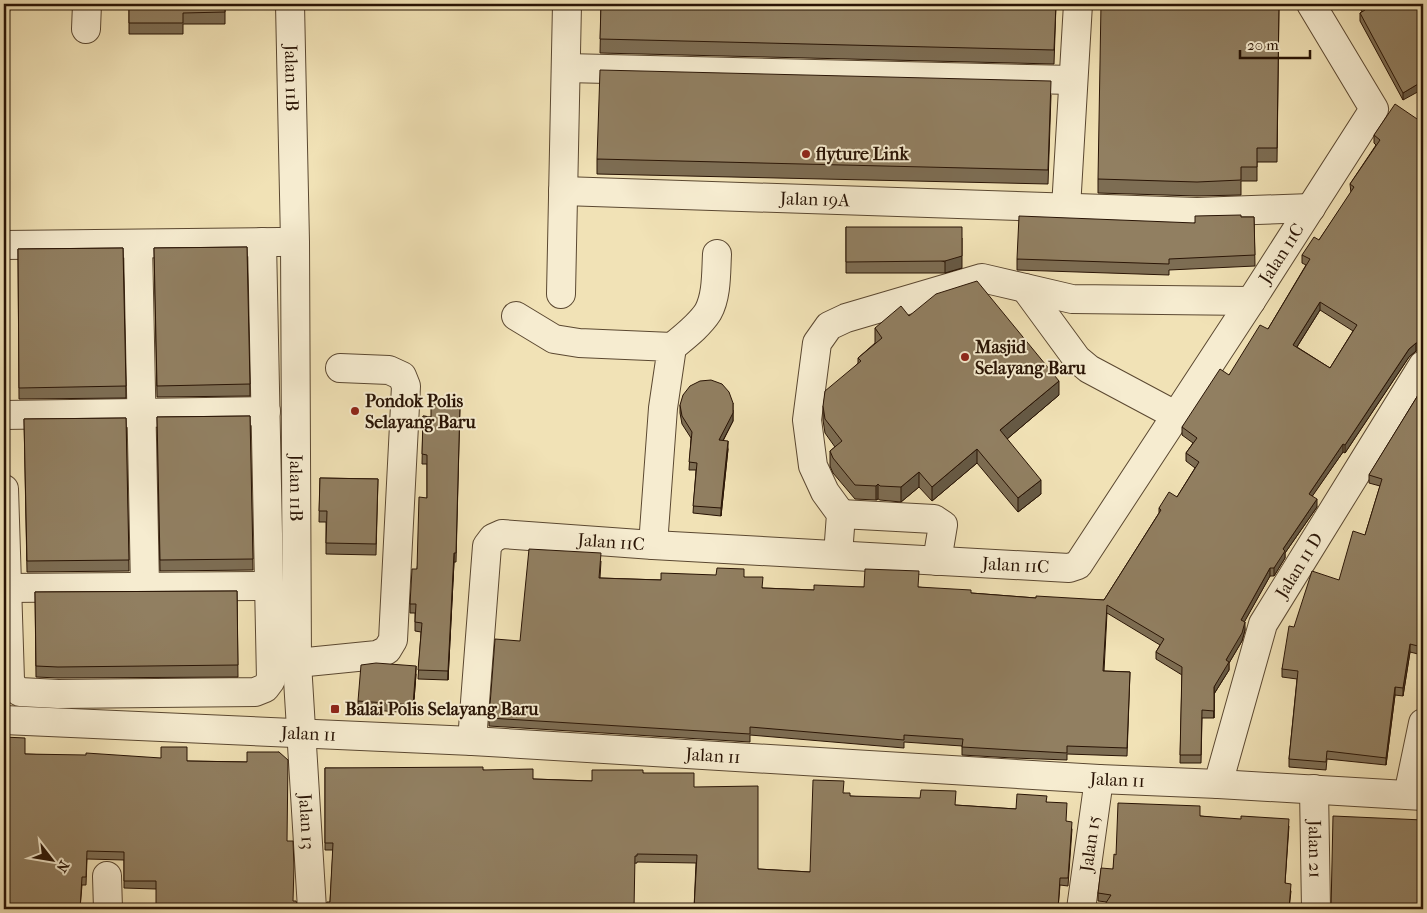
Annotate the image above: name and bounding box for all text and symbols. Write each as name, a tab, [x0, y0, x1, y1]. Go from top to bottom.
scale bar	[1240, 28, 1310, 60]
text: 20 m	[1247, 36, 1279, 54]
street label: Jalan 11B	[280, 42, 303, 112]
place label: flyture Link	[816, 144, 909, 165]
marker: flyture Link	[800, 148, 812, 160]
street label: Jalan 19A	[778, 188, 850, 211]
street label: Jalan 11C	[1253, 219, 1308, 289]
place label: Masjid Selayang Baru	[974, 337, 1087, 379]
marker: Masjid Selayang Baru	[959, 351, 971, 363]
place label: Pondok Polis Selayang Baru	[365, 391, 477, 433]
marker: Pondok Polis Selayang Baru	[349, 405, 361, 417]
street label: Jalan 11B	[285, 452, 307, 521]
street label: Jalan 11C	[575, 529, 646, 555]
street label: Jalan 11 D	[1270, 529, 1327, 604]
street label: Jalan 11C	[979, 553, 1050, 577]
place label: Balai Polis Selayang Baru	[345, 699, 539, 720]
marker: Balai Polis Selayang Baru	[329, 703, 341, 715]
street label: Jalan 11	[279, 722, 337, 745]
street label: Jalan 11	[683, 743, 741, 768]
street label: Jalan 11	[1087, 768, 1145, 791]
street label: Jalan 13	[294, 791, 319, 850]
street label: Jalan 15	[1076, 814, 1104, 875]
street label: Jalan 21	[1304, 818, 1326, 878]
north arrow	[28, 836, 78, 886]
text: N	[52, 858, 73, 876]

